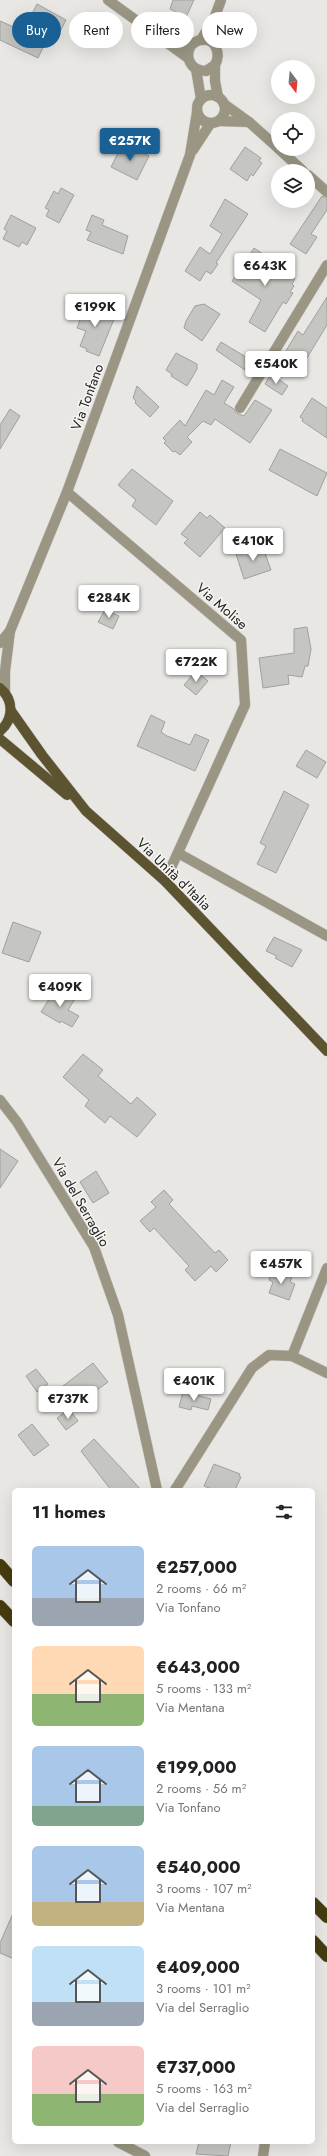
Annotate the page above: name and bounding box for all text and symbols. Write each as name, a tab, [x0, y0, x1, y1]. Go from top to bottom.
chip: Buy	[12, 12, 61, 48]
chip: Rent	[69, 12, 123, 48]
chip: Filters	[131, 12, 194, 48]
chip: New	[202, 12, 257, 48]
north arrow	[271, 60, 315, 104]
map controls	[271, 60, 315, 208]
button: locate	[271, 112, 315, 156]
pin: €257K	[102, 128, 158, 162]
text: €257K	[109, 131, 151, 150]
button: layers	[271, 164, 315, 208]
pin: €643K	[237, 253, 293, 287]
text: €643K	[243, 256, 287, 275]
pin: €199K	[67, 294, 123, 328]
text: €199K	[74, 297, 116, 316]
pin: €540K	[248, 351, 304, 385]
text: €540K	[254, 354, 298, 373]
street label: Via Tonfano	[66, 361, 108, 433]
pin: €410K	[225, 528, 281, 562]
text: €410K	[232, 531, 274, 550]
street label: Via Molise	[192, 578, 252, 634]
pin: €284K	[81, 585, 137, 619]
text: €284K	[87, 588, 131, 607]
pin: €722K	[168, 649, 224, 683]
text: €722K	[175, 652, 217, 671]
street label: Via Unità d'Italia	[132, 833, 216, 915]
pin: €409K	[32, 974, 88, 1008]
text: €409K	[38, 977, 82, 996]
street label: Via del Serraglio	[47, 1154, 115, 1251]
pin: €457K	[253, 1251, 309, 1285]
text: €457K	[260, 1254, 302, 1273]
pin: €401K	[166, 1368, 222, 1402]
text: €401K	[173, 1371, 215, 1390]
pin: €737K	[40, 1386, 96, 1420]
text: €737K	[47, 1389, 89, 1408]
text: 11 homes	[32, 1500, 106, 1524]
icon: filters	[273, 1501, 295, 1523]
text: €257,000	[156, 1555, 237, 1579]
icon: home	[64, 1562, 112, 1610]
text: 2 rooms · 66 m²	[156, 1579, 246, 1598]
text: Via Tonfano	[156, 1598, 221, 1617]
text: €643,000	[156, 1655, 240, 1679]
icon: home	[64, 1662, 112, 1710]
text: 5 rooms · 133 m²	[156, 1679, 251, 1698]
text: Via Mentana	[156, 1698, 225, 1717]
text: €199,000	[156, 1755, 237, 1779]
icon: home	[64, 1762, 112, 1810]
text: 2 rooms · 56 m²	[156, 1779, 246, 1798]
text: Via Tonfano	[156, 1798, 221, 1817]
text: €540,000	[156, 1855, 241, 1879]
icon: home	[64, 1862, 112, 1910]
text: 3 rooms · 107 m²	[156, 1879, 252, 1898]
text: Via Mentana	[156, 1898, 225, 1917]
text: €409,000	[156, 1955, 240, 1979]
icon: home	[64, 1962, 112, 2010]
text: 3 rooms · 101 m²	[156, 1979, 251, 1998]
text: Via del Serraglio	[156, 1998, 249, 2017]
text: €737,000	[156, 2055, 236, 2079]
icon: home	[64, 2062, 112, 2110]
text: 5 rooms · 163 m²	[156, 2079, 252, 2098]
text: Via del Serraglio	[156, 2098, 249, 2117]

